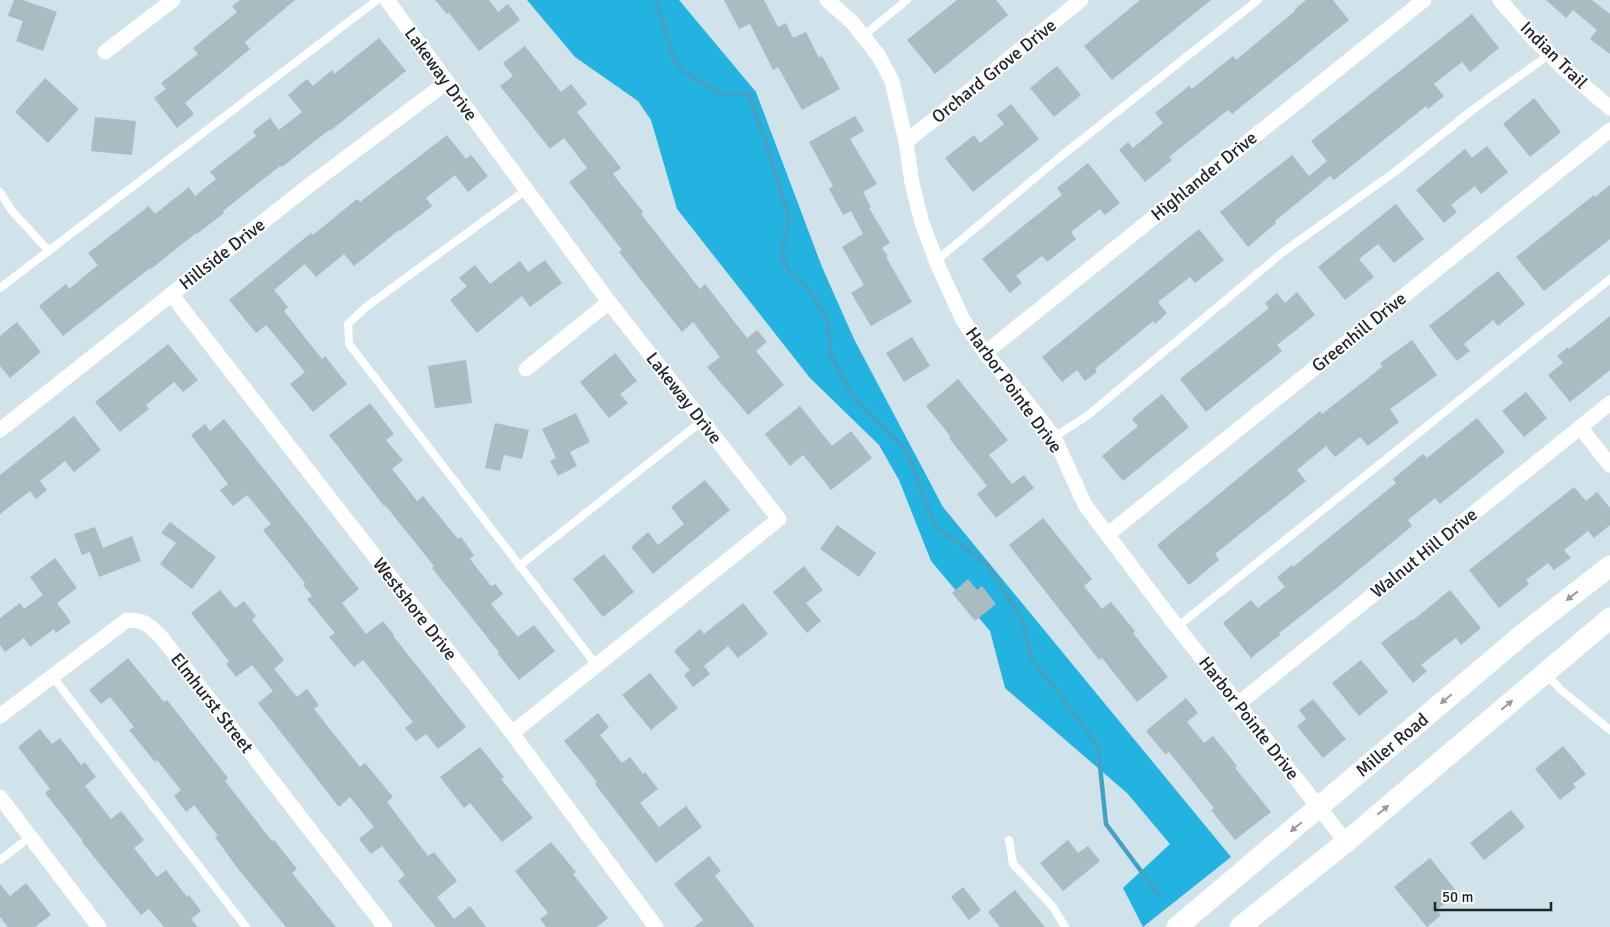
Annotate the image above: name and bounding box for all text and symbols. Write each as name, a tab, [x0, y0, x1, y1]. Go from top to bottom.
street label: Orchard Grove Drive	[927, 14, 1061, 128]
street label: Indian Trail	[1516, 17, 1592, 93]
street label: Lakeway Drive	[400, 23, 482, 125]
street label: Highlander Drive	[1147, 127, 1261, 225]
street label: Hillside Drive	[175, 214, 269, 294]
street label: Greenhill Drive	[1307, 287, 1411, 377]
street label: Harbor Pointe Drive	[961, 323, 1067, 457]
street label: Lakeway Drive	[641, 348, 727, 448]
street label: Walnut Hill Drive	[1366, 503, 1482, 603]
street label: Westshore Drive	[368, 553, 462, 665]
one-way arrow	[1565, 591, 1579, 601]
street label: Elmhurst Street	[166, 649, 258, 757]
street label: Harbor Pointe Drive	[1194, 652, 1304, 784]
one-way arrow	[1440, 694, 1453, 705]
one-way arrow	[1500, 700, 1513, 711]
street label: Miller Road	[1351, 708, 1433, 782]
one-way arrow	[1376, 805, 1389, 816]
one-way arrow	[1290, 821, 1302, 833]
scale bar	[1435, 880, 1551, 912]
text: 50 m	[1442, 888, 1473, 906]

